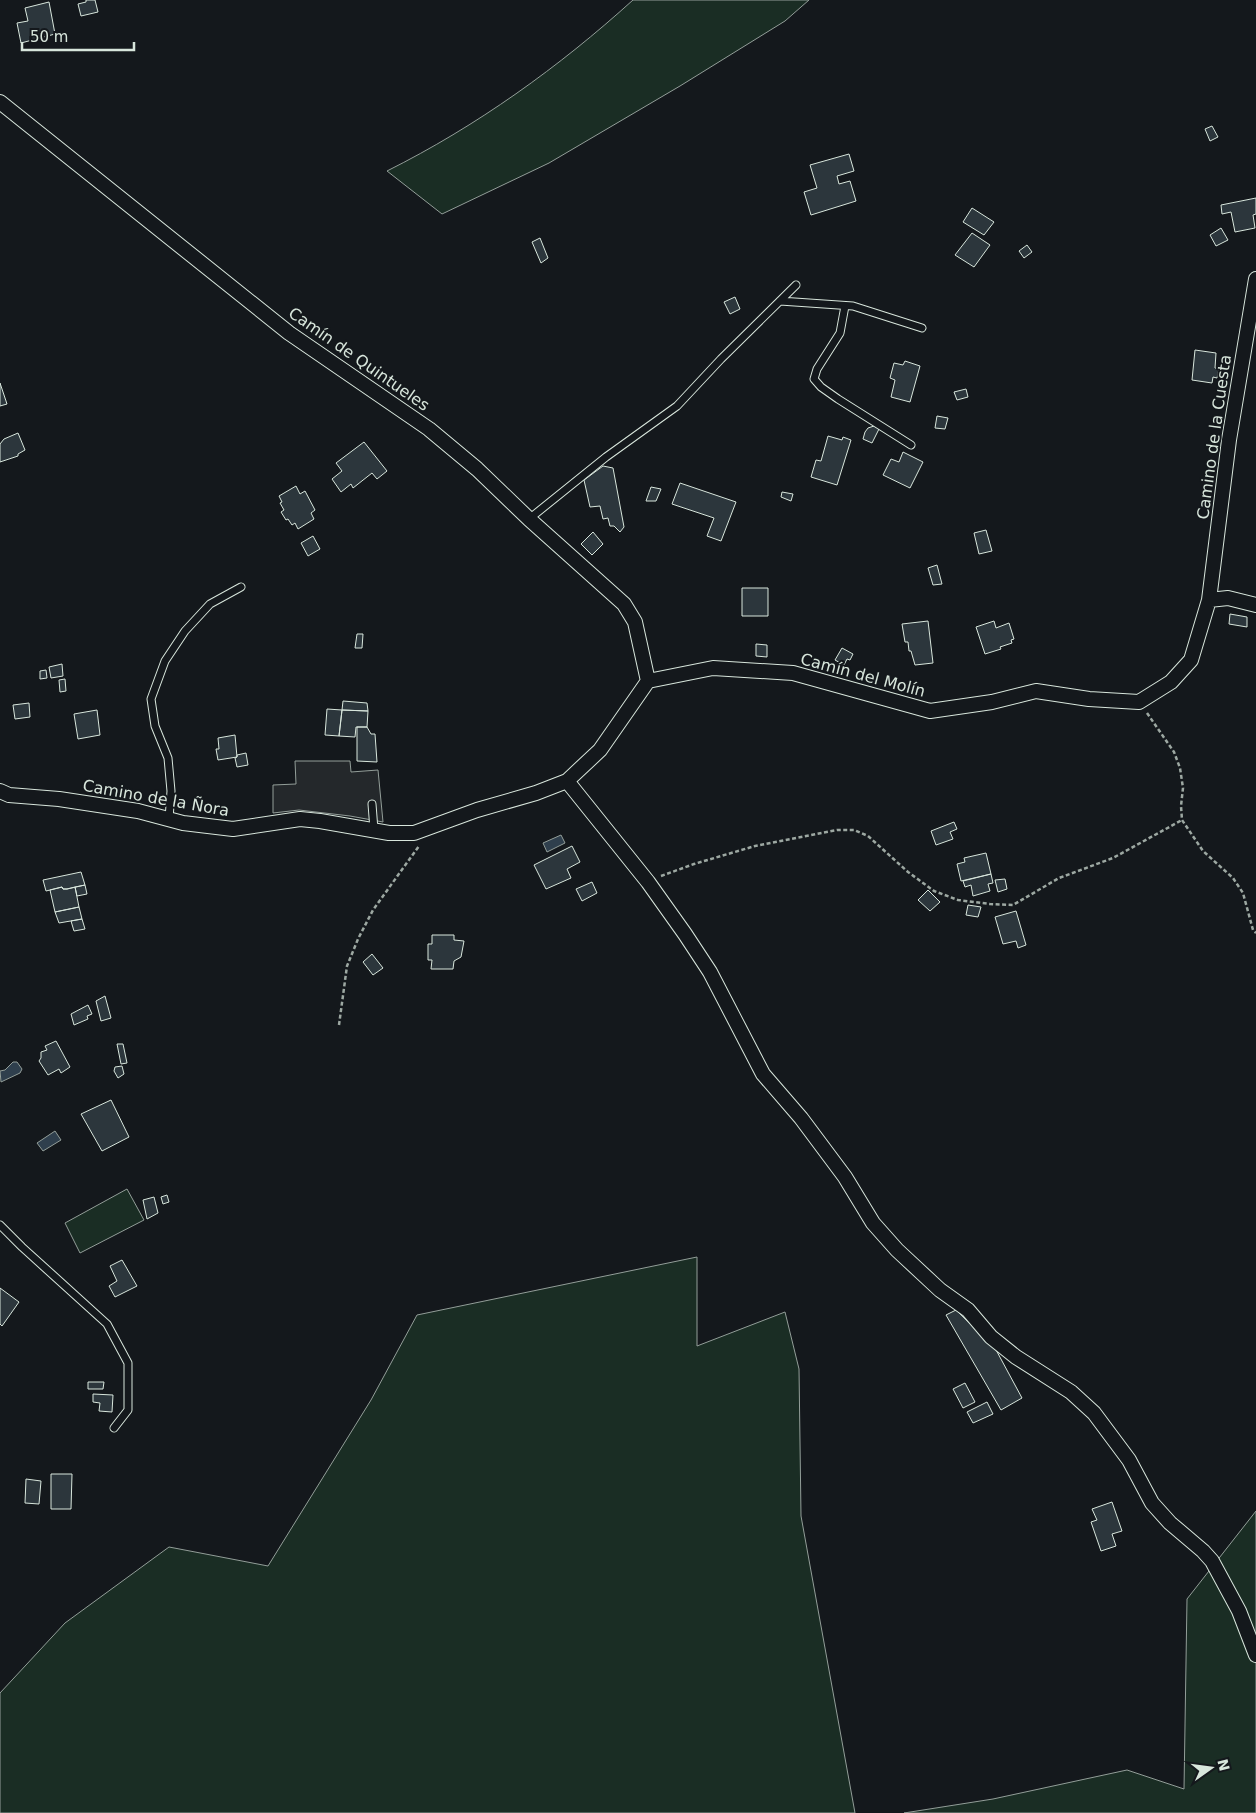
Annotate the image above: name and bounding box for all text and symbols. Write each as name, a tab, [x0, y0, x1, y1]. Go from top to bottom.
scale bar	[22, 20, 135, 52]
text: 50 m	[30, 28, 68, 46]
street label: Camín de Quintueles	[285, 303, 433, 415]
street label: Camino de la Cuesta	[1193, 353, 1235, 521]
street label: Camín del Molín	[799, 649, 927, 701]
street label: Camino de la Ñora	[81, 776, 231, 820]
north arrow	[1186, 1743, 1236, 1793]
text: N	[1214, 1757, 1233, 1772]

